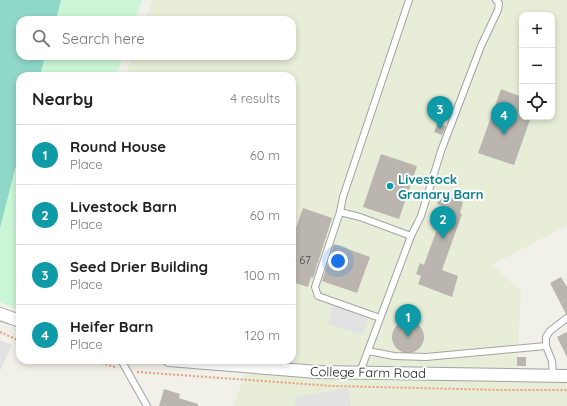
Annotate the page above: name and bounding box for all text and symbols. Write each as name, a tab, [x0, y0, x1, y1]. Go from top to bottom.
map controls	[519, 12, 555, 120]
button: +	[519, 12, 555, 48]
search box	[16, 16, 296, 60]
icon: search	[30, 27, 52, 49]
text: Search here	[62, 29, 145, 48]
button: −	[519, 48, 555, 84]
button: locate	[519, 84, 555, 120]
text: Nearby	[32, 88, 93, 109]
text: 4 results	[230, 90, 280, 106]
pin: 3	[427, 96, 453, 129]
pin: 4	[491, 102, 517, 135]
text: Round House	[70, 137, 166, 156]
text: 1	[42, 147, 48, 163]
text: 60 m	[250, 147, 280, 163]
text: Place	[70, 156, 103, 172]
place label: Livestock Granary Barn	[398, 171, 484, 202]
marker: Livestock Granary Barn	[385, 181, 395, 191]
text: Livestock Barn	[70, 197, 177, 216]
pin: 2	[430, 206, 456, 239]
text: 2	[41, 207, 49, 223]
text: 60 m	[250, 207, 280, 223]
text: Place	[70, 216, 103, 232]
your location	[328, 251, 348, 271]
house number: 67	[299, 253, 311, 267]
text: Seed Drier Building	[70, 257, 208, 276]
text: 3	[42, 267, 48, 283]
text: 100 m	[244, 267, 280, 283]
text: Place	[70, 276, 103, 292]
pin: 1	[395, 304, 421, 337]
text: Heifer Barn	[70, 317, 154, 336]
text: 4	[41, 327, 49, 343]
text: 120 m	[245, 327, 280, 343]
text: Place	[70, 336, 103, 352]
street label: College Farm Road	[310, 363, 426, 381]

